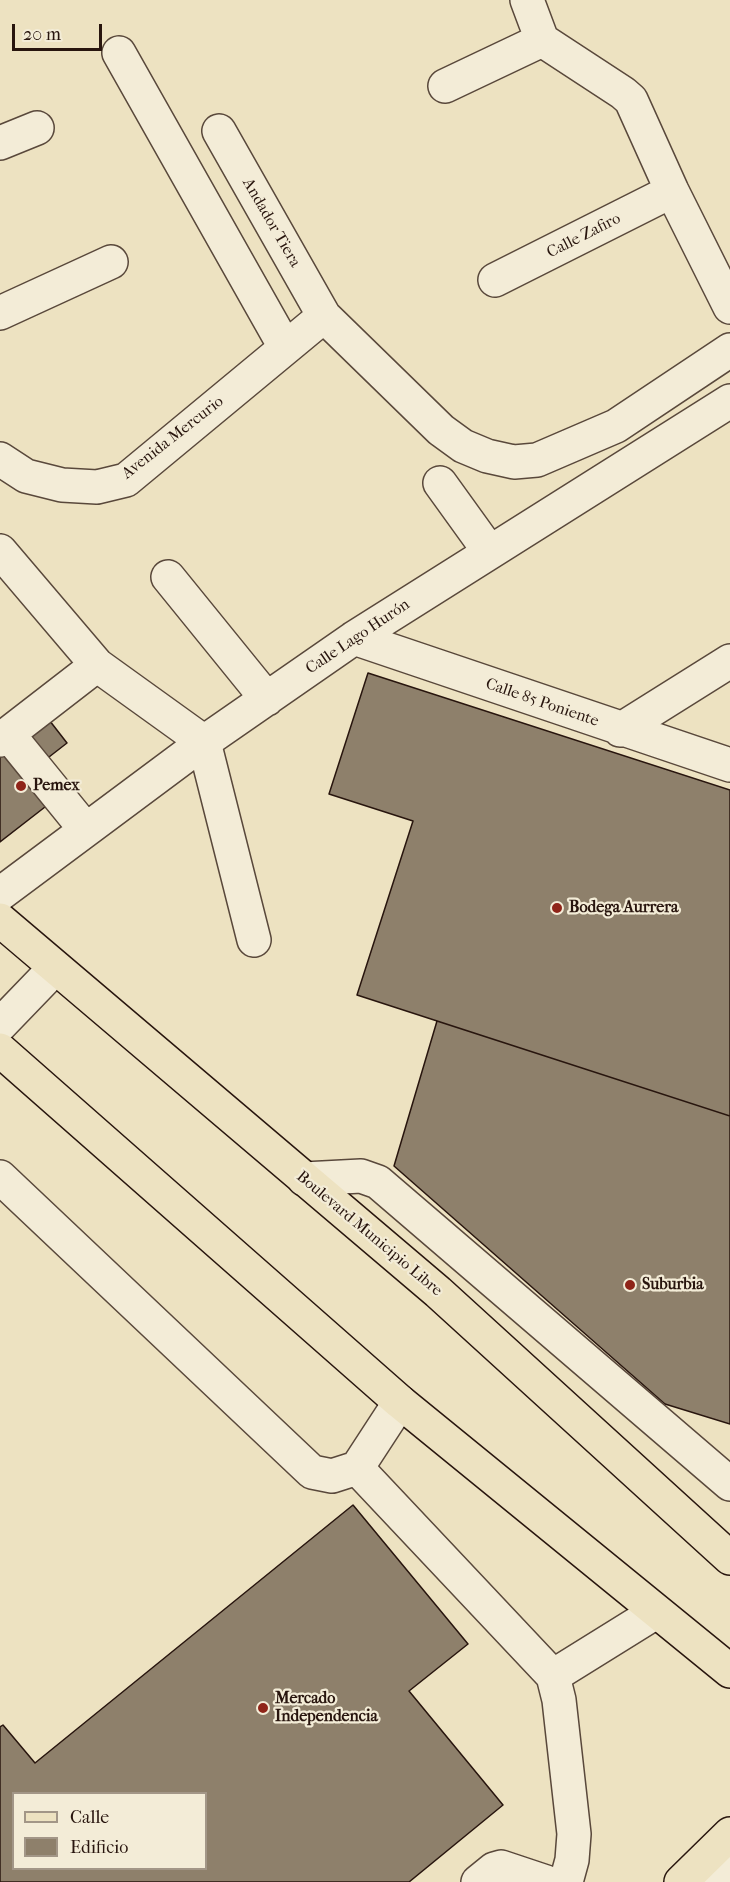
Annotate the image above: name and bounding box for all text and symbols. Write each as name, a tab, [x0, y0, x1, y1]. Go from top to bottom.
scale bar	[15, 12, 105, 50]
text: 20 m	[23, 24, 61, 45]
street label: Andador Tiera	[238, 175, 304, 271]
street label: Calle Zafiro	[544, 209, 624, 263]
street label: Avenida Mercurio	[118, 392, 228, 484]
street label: Calle Lago Hurón	[303, 595, 413, 679]
street label: Calle 85 Poniente	[483, 675, 601, 731]
place label: Pemex	[33, 776, 80, 796]
marker: Pemex	[14, 779, 28, 793]
place label: Bodega Aurrera	[569, 898, 678, 918]
marker: Bodega Aurrera	[550, 901, 564, 915]
street label: Boulevard Municipio Libre	[292, 1167, 446, 1301]
place label: Suburbia	[642, 1275, 704, 1295]
marker: Suburbia	[623, 1278, 637, 1292]
place label: Mercado Independencia	[275, 1689, 378, 1727]
marker: Mercado Independencia	[256, 1701, 270, 1715]
legend	[12, 1792, 207, 1870]
text: Calle	[70, 1807, 109, 1828]
text: Edificio	[70, 1837, 128, 1858]

